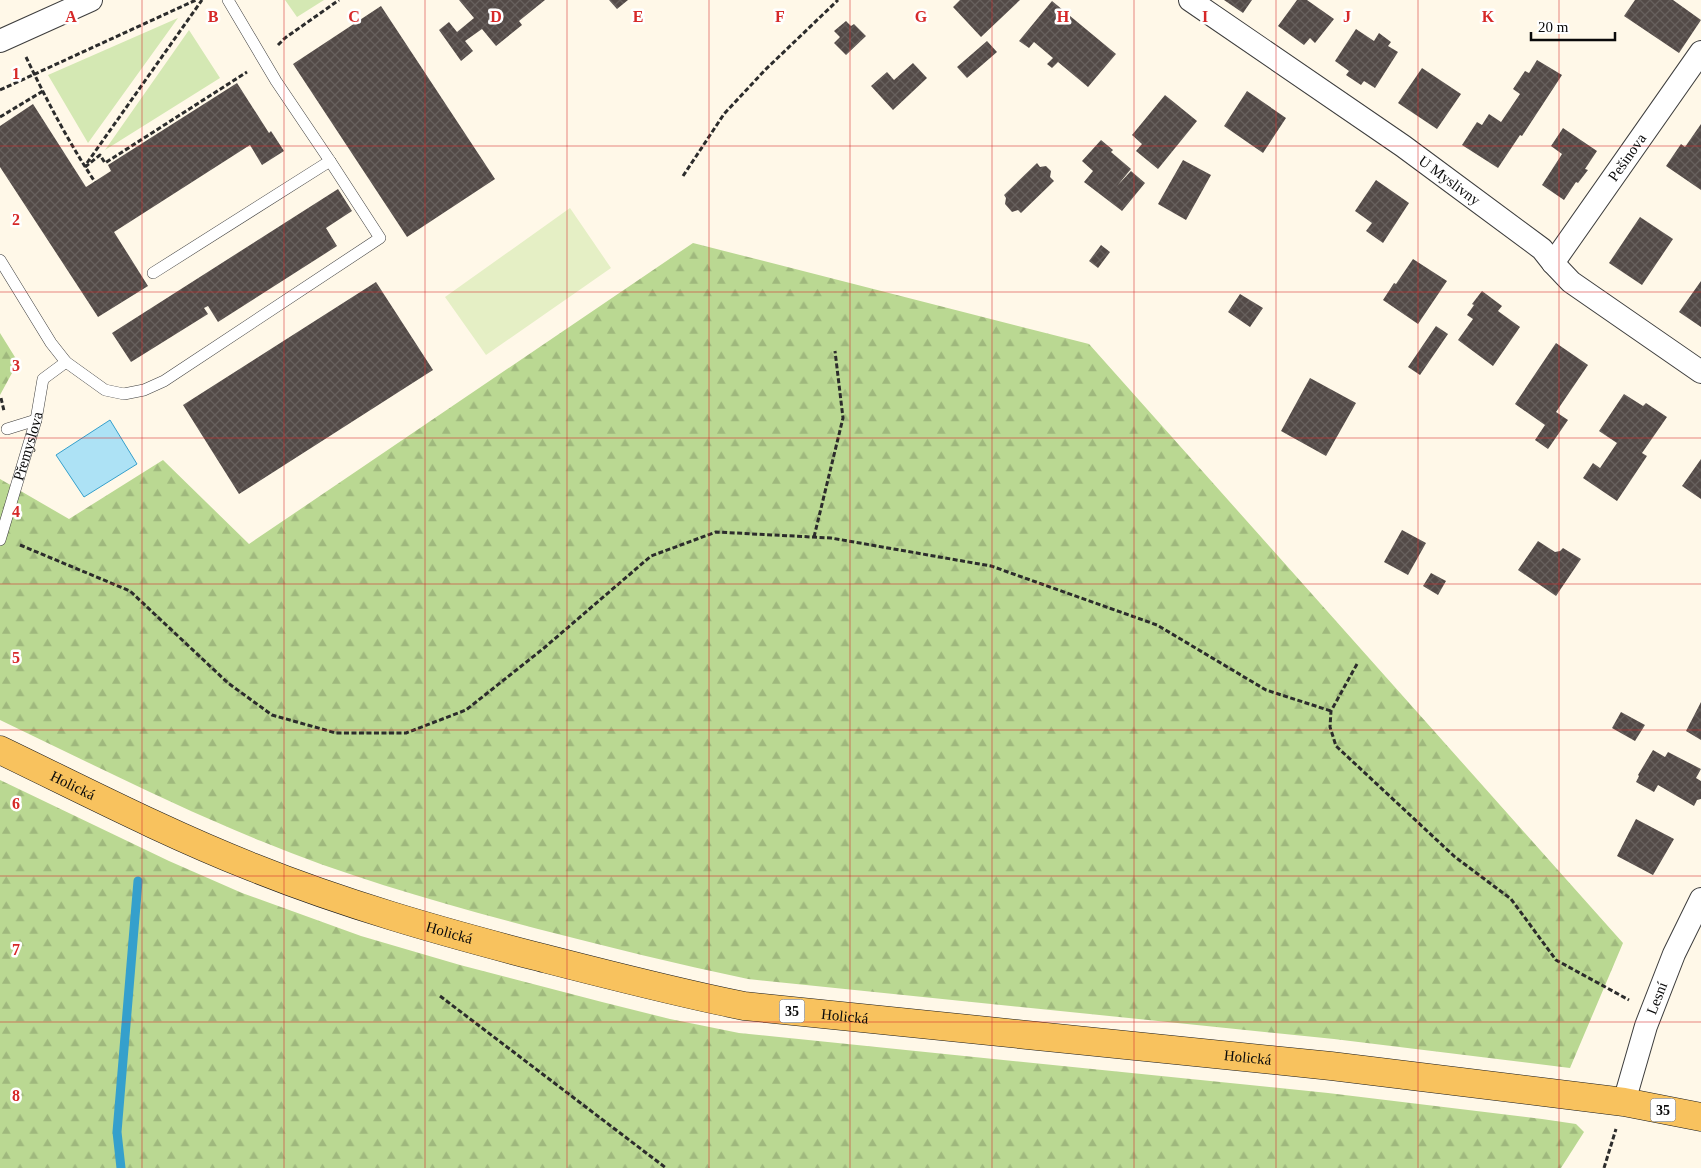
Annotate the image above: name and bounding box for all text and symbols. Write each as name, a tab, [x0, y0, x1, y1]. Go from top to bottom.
text: A	[65, 8, 77, 25]
text: B	[208, 8, 219, 25]
text: C	[348, 8, 360, 25]
text: D	[490, 8, 502, 25]
text: E	[633, 8, 643, 25]
text: F	[775, 8, 785, 25]
text: G	[915, 8, 928, 25]
text: H	[1057, 8, 1070, 25]
text: I	[1202, 8, 1208, 25]
text: J	[1343, 8, 1351, 25]
text: K	[1482, 8, 1495, 25]
scale bar	[1531, 10, 1615, 42]
text: 20 m	[1538, 19, 1569, 35]
text: 1	[12, 65, 20, 82]
street label: Pešinova	[1605, 130, 1649, 184]
street label: U Myslivny	[1416, 152, 1484, 209]
text: 2	[12, 211, 20, 228]
text: 3	[12, 357, 20, 374]
street label: Přemyslova	[10, 410, 45, 482]
text: 4	[12, 503, 20, 520]
text: 5	[12, 649, 20, 666]
street label: Holická	[48, 768, 98, 803]
text: 6	[12, 795, 20, 812]
street label: Holická	[424, 919, 475, 947]
text: 7	[12, 941, 20, 958]
street label: Lesní	[1643, 980, 1670, 1017]
road number: 35	[780, 999, 804, 1022]
street label: Holická	[820, 1006, 870, 1027]
street label: Holická	[1223, 1047, 1272, 1068]
text: 8	[12, 1087, 20, 1104]
road number: 35	[1650, 1098, 1676, 1122]

